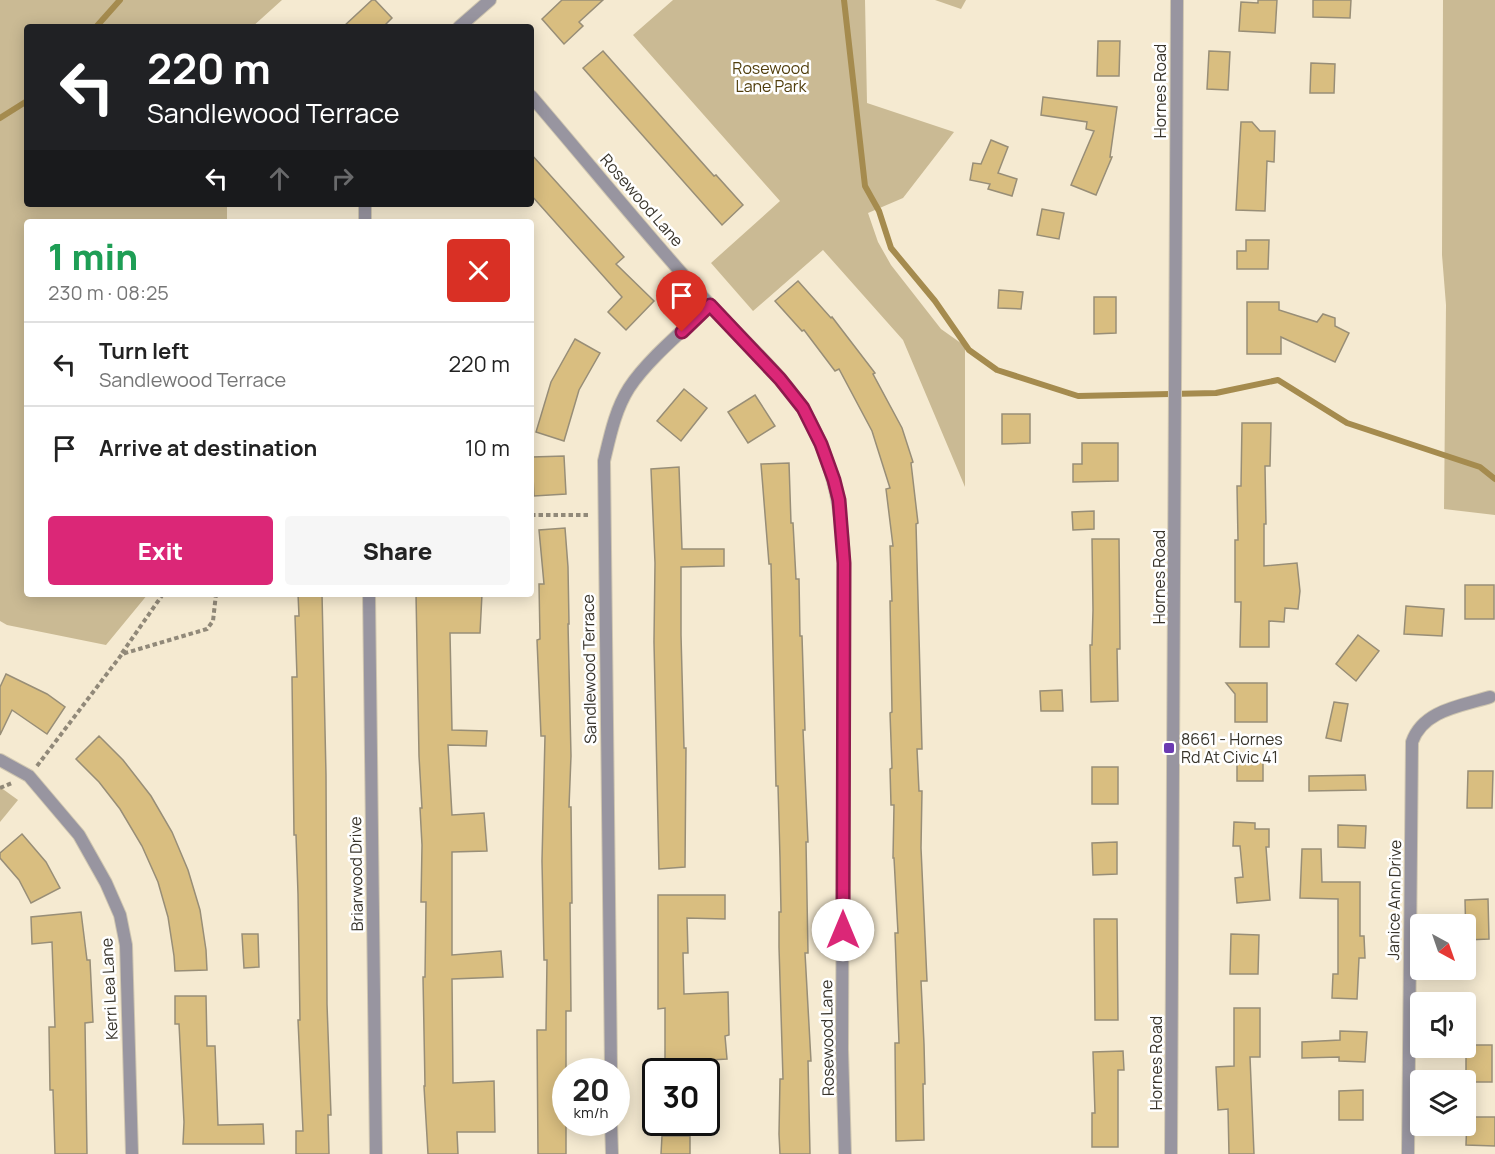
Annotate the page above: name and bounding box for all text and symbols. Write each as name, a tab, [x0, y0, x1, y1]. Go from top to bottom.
text: 220 m	[147, 39, 271, 97]
street label: Hornes Road	[1149, 44, 1171, 138]
icon: left	[48, 48, 126, 126]
park label: Rosewood Lane Park	[732, 57, 810, 97]
text: Sandlewood Terrace	[147, 94, 400, 131]
street label: Rosewood Lane	[596, 149, 688, 251]
icon: left	[200, 162, 233, 195]
icon: ahead	[263, 162, 296, 195]
icon: right	[326, 162, 359, 195]
text: 1 min	[48, 232, 138, 281]
button: close	[447, 239, 510, 302]
pin	[656, 270, 707, 332]
text: 230 m · 08:25	[48, 279, 169, 306]
icon: arrive	[665, 279, 698, 312]
text: Turn left	[99, 336, 189, 366]
icon: left	[48, 348, 81, 381]
text: 220 m	[448, 349, 510, 379]
text: Sandlewood Terrace	[99, 366, 286, 393]
icon: arrive	[48, 432, 81, 465]
text: Arrive at destination	[99, 433, 317, 463]
text: 10 m	[465, 433, 510, 463]
button: Exit	[48, 516, 273, 585]
button: Share	[285, 516, 510, 585]
street label: Hornes Road	[1148, 530, 1170, 624]
street label: Sandlewood Terrace	[577, 594, 601, 744]
place label: 8661 - Hornes Rd At Civic 41	[1181, 728, 1283, 768]
marker: 8661 - Hornes Rd At Civic 41	[1162, 741, 1176, 755]
street label: Briarwood Drive	[344, 816, 368, 932]
street label: Janice Ann Drive	[1382, 840, 1406, 960]
position arrow	[811, 898, 875, 962]
north arrow	[1410, 914, 1476, 980]
map controls	[1410, 914, 1476, 1136]
street label: Kerri Lea Lane	[95, 937, 123, 1041]
street label: Rosewood Lane	[815, 980, 839, 1096]
button: sound	[1410, 992, 1476, 1058]
street label: Hornes Road	[1145, 1016, 1167, 1110]
speed limit sign: 30	[642, 1058, 720, 1136]
text: 20	[572, 1069, 610, 1110]
button: layers	[1410, 1070, 1476, 1136]
text: km/h	[574, 1102, 608, 1123]

